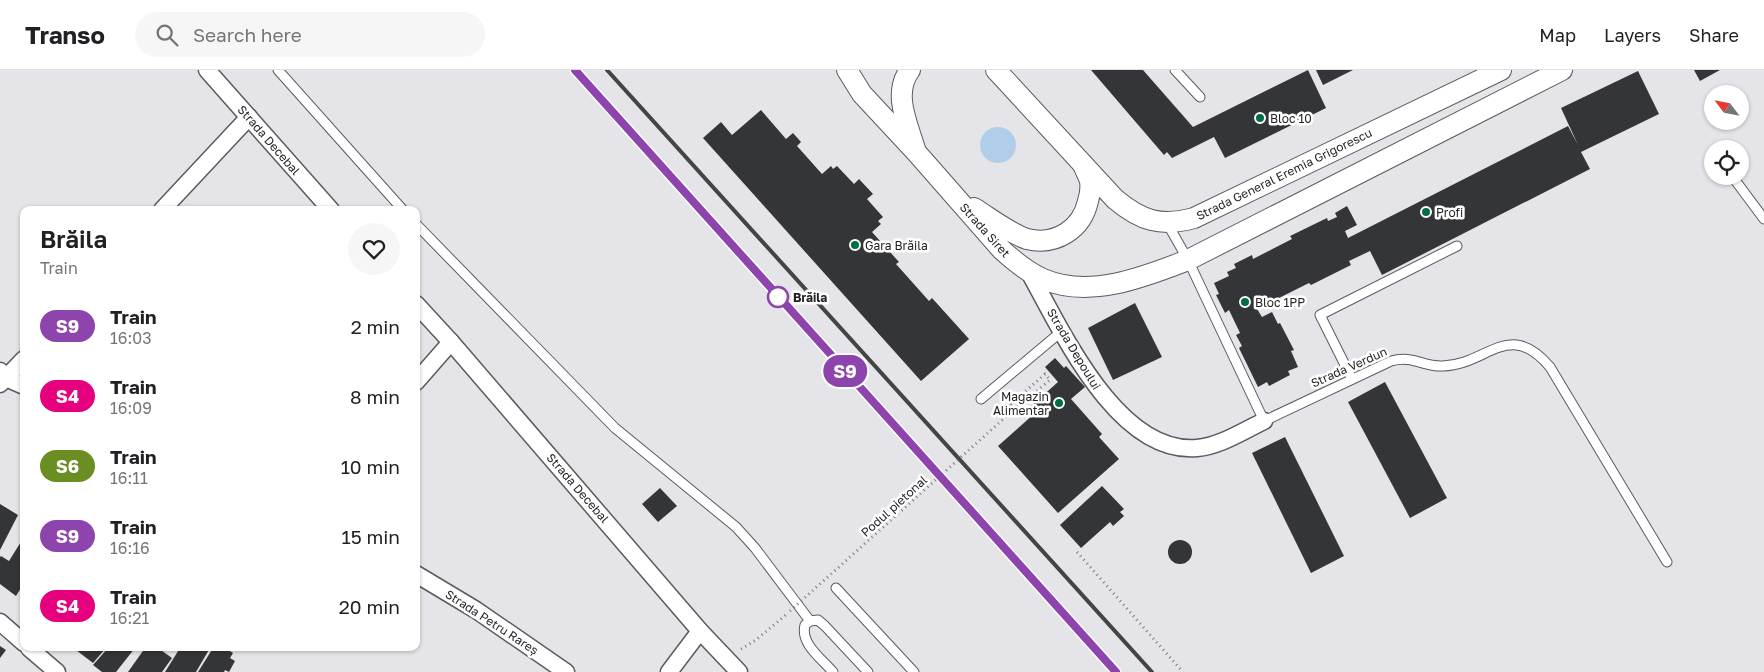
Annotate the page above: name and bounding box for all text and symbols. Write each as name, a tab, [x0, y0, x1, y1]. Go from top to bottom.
search box	[135, 12, 485, 57]
text: Transo	[25, 20, 105, 49]
icon: search	[153, 21, 181, 49]
text: Search here	[193, 23, 302, 46]
text: Map	[1539, 24, 1576, 46]
text: Layers	[1604, 24, 1661, 46]
text: Share	[1689, 24, 1739, 46]
north arrow	[1704, 85, 1749, 130]
map controls	[1704, 85, 1749, 185]
street label: Strada Decebal	[235, 102, 303, 178]
place label: Bloc 10	[1270, 111, 1312, 126]
marker: Bloc 10	[1254, 112, 1266, 124]
street label: Strada General Eremia Grigorescu	[1194, 125, 1374, 223]
button: locate	[1704, 140, 1749, 185]
street label: Strada Siret	[957, 200, 1013, 260]
place label: Profi	[1436, 205, 1463, 220]
marker: Profi	[1420, 206, 1432, 218]
button: heart	[348, 223, 400, 275]
text: Brăila	[40, 224, 107, 253]
place label: Gara Brăila	[865, 238, 928, 253]
marker: Gara Brăila	[849, 239, 861, 251]
text: Train	[40, 258, 78, 278]
marker: Brăila	[767, 286, 789, 308]
place label: Brăila	[793, 290, 827, 305]
place label: Bloc 1PP	[1255, 295, 1305, 310]
marker: Bloc 1PP	[1239, 296, 1251, 308]
text: Train	[110, 305, 156, 328]
street label: Strada Depoului	[1044, 306, 1104, 392]
text: S9	[56, 315, 79, 337]
text: 2 min	[351, 315, 400, 338]
text: 16:03	[110, 328, 152, 348]
street label: Strada Verdun	[1309, 344, 1389, 390]
line badge: S9	[822, 355, 868, 387]
text: S9	[833, 360, 857, 382]
text: Train	[110, 375, 156, 398]
text: S4	[56, 385, 79, 407]
text: 8 min	[350, 385, 400, 408]
place label: Magazin Alimentar	[993, 389, 1049, 418]
marker: Magazin Alimentar	[1053, 397, 1065, 409]
text: 16:09	[110, 398, 152, 418]
text: Train	[110, 445, 156, 468]
street label: Strada Decebal	[544, 450, 612, 526]
text: S6	[56, 455, 79, 477]
text: 10 min	[341, 455, 400, 478]
text: 16:11	[110, 468, 148, 488]
street label: Podul pietonal	[858, 472, 930, 540]
text: Train	[110, 515, 156, 538]
text: S9	[56, 525, 79, 547]
text: 15 min	[341, 525, 400, 548]
text: 16:16	[110, 538, 150, 558]
text: Train	[110, 585, 156, 608]
street label: Strada Petru Rareș	[443, 586, 541, 658]
text: S4	[56, 595, 79, 617]
text: 20 min	[339, 595, 400, 618]
text: 16:21	[110, 608, 149, 628]

